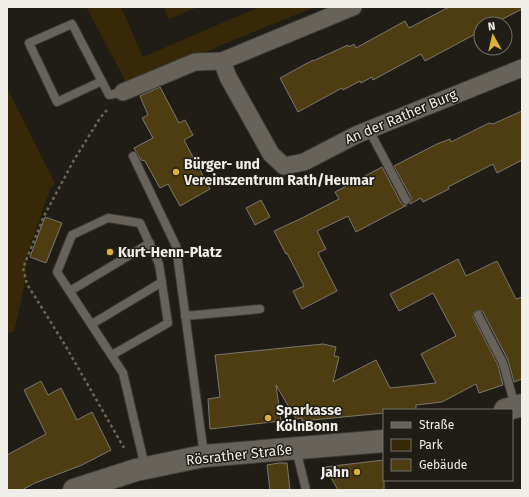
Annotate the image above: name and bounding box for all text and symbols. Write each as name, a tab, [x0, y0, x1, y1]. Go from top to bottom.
north arrow	[473, 16, 513, 56]
text: N	[487, 20, 496, 34]
street label: An der Rather Burg	[342, 85, 460, 148]
place label: Bürger- und Vereinszentrum Rath/Heumar	[183, 156, 375, 189]
marker: Bürger- und Vereinszentrum Rath/Heumar	[171, 167, 181, 177]
place label: Kurt-Henn-Platz	[118, 244, 222, 261]
marker: Kurt-Henn-Platz	[105, 247, 115, 257]
place label: Sparkasse KölnBonn	[276, 402, 342, 435]
legend	[383, 409, 513, 481]
marker: Sparkasse KölnBonn	[263, 413, 273, 423]
text: Straße	[419, 418, 454, 432]
text: Park	[419, 438, 443, 452]
street label: Rösrather Straße	[185, 441, 293, 469]
text: Gebäude	[419, 458, 467, 472]
place label: Jahn	[320, 464, 349, 481]
marker: Jahn	[352, 467, 362, 477]

